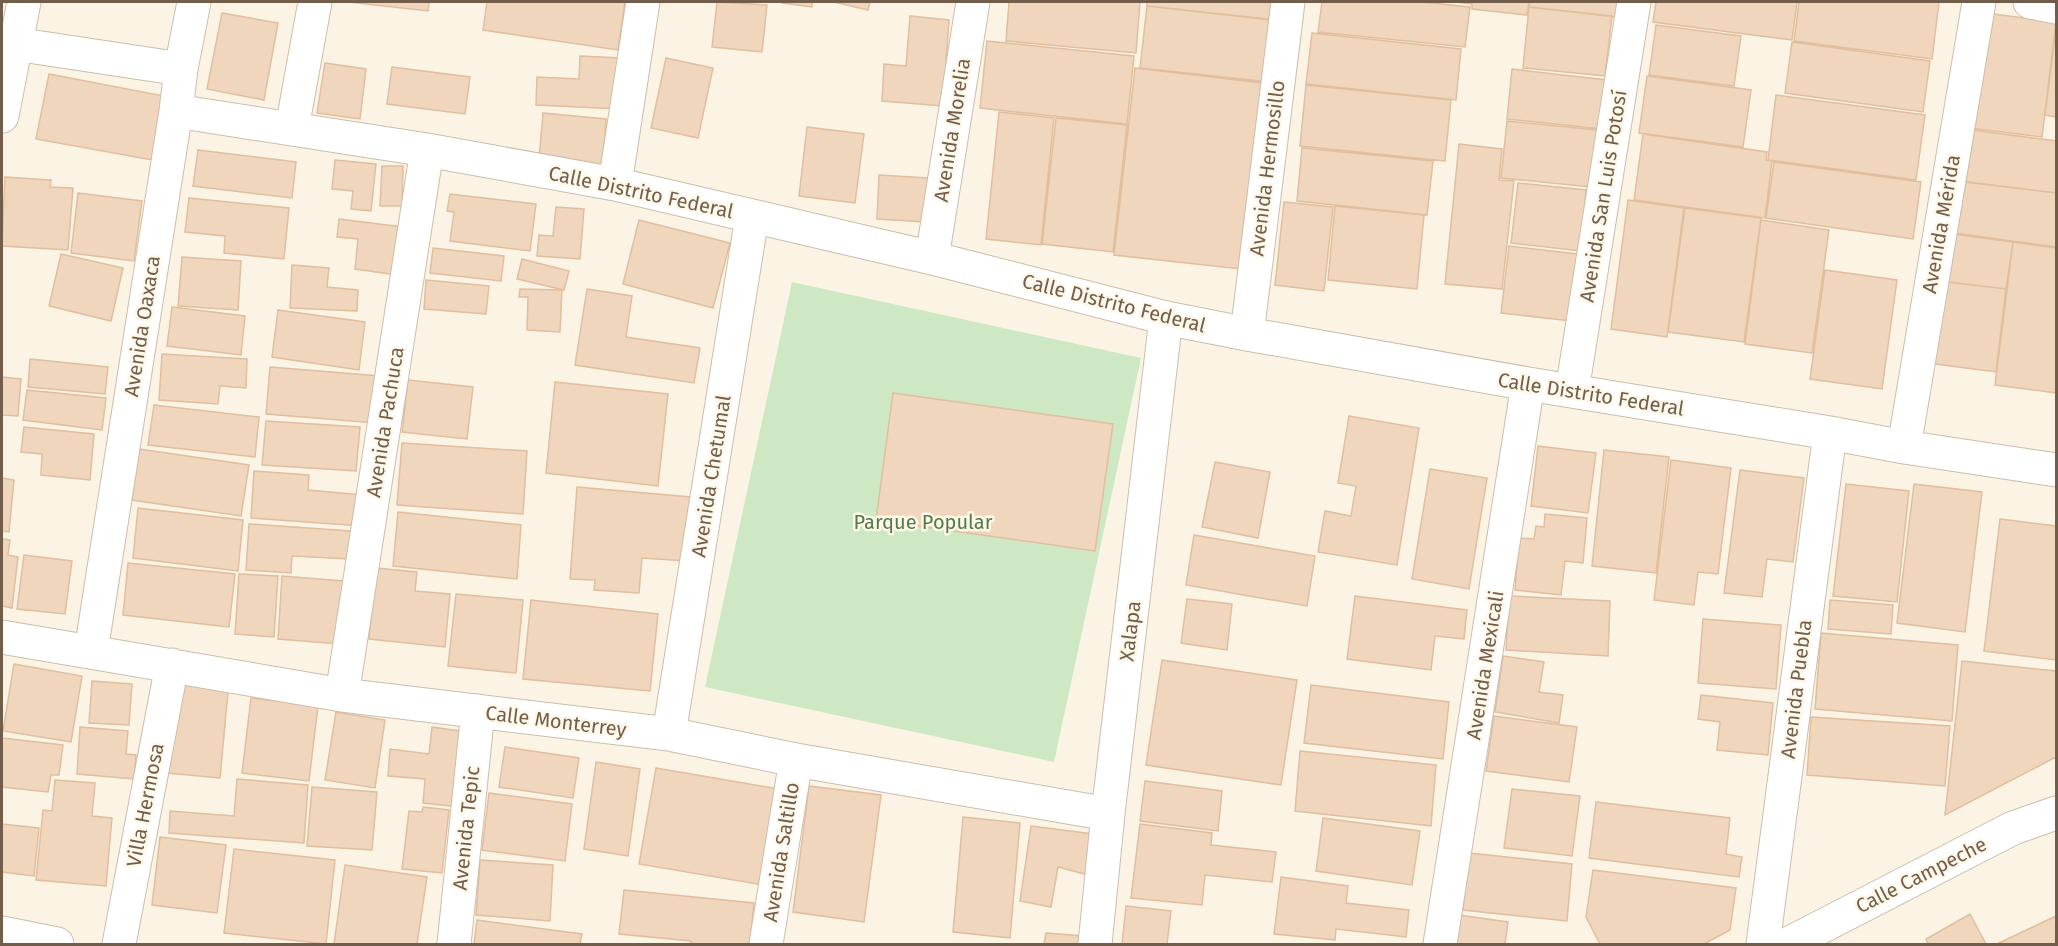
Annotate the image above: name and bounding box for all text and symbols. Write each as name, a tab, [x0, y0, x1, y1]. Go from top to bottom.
street label: Avenida Morelia	[929, 56, 975, 204]
street label: Avenida Hermosillo	[1244, 79, 1290, 257]
street label: Avenida San Luis Potosí	[1574, 88, 1632, 304]
street label: Avenida Mérida	[1917, 153, 1965, 295]
street label: Calle Distrito Federal	[546, 161, 736, 223]
street label: Avenida Oaxaca	[119, 254, 165, 398]
street label: Calle Distrito Federal	[1020, 269, 1208, 337]
street label: Avenida Pachuca	[361, 345, 409, 499]
street label: Calle Distrito Federal	[1496, 367, 1686, 421]
street label: Avenida Chetumal	[686, 393, 736, 559]
park label: Parque Popular	[854, 510, 993, 534]
street label: Avenida Mexicali	[1461, 589, 1509, 741]
street label: Xalapa	[1114, 599, 1146, 663]
street label: Avenida Puebla	[1776, 618, 1816, 760]
street label: Calle Monterrey	[484, 700, 628, 742]
street label: Villa Hermosa	[121, 741, 169, 869]
street label: Avenida Tepic	[448, 765, 484, 891]
street label: Avenida Saltillo	[758, 780, 804, 924]
street label: Calle Campeche	[1852, 832, 1990, 918]

